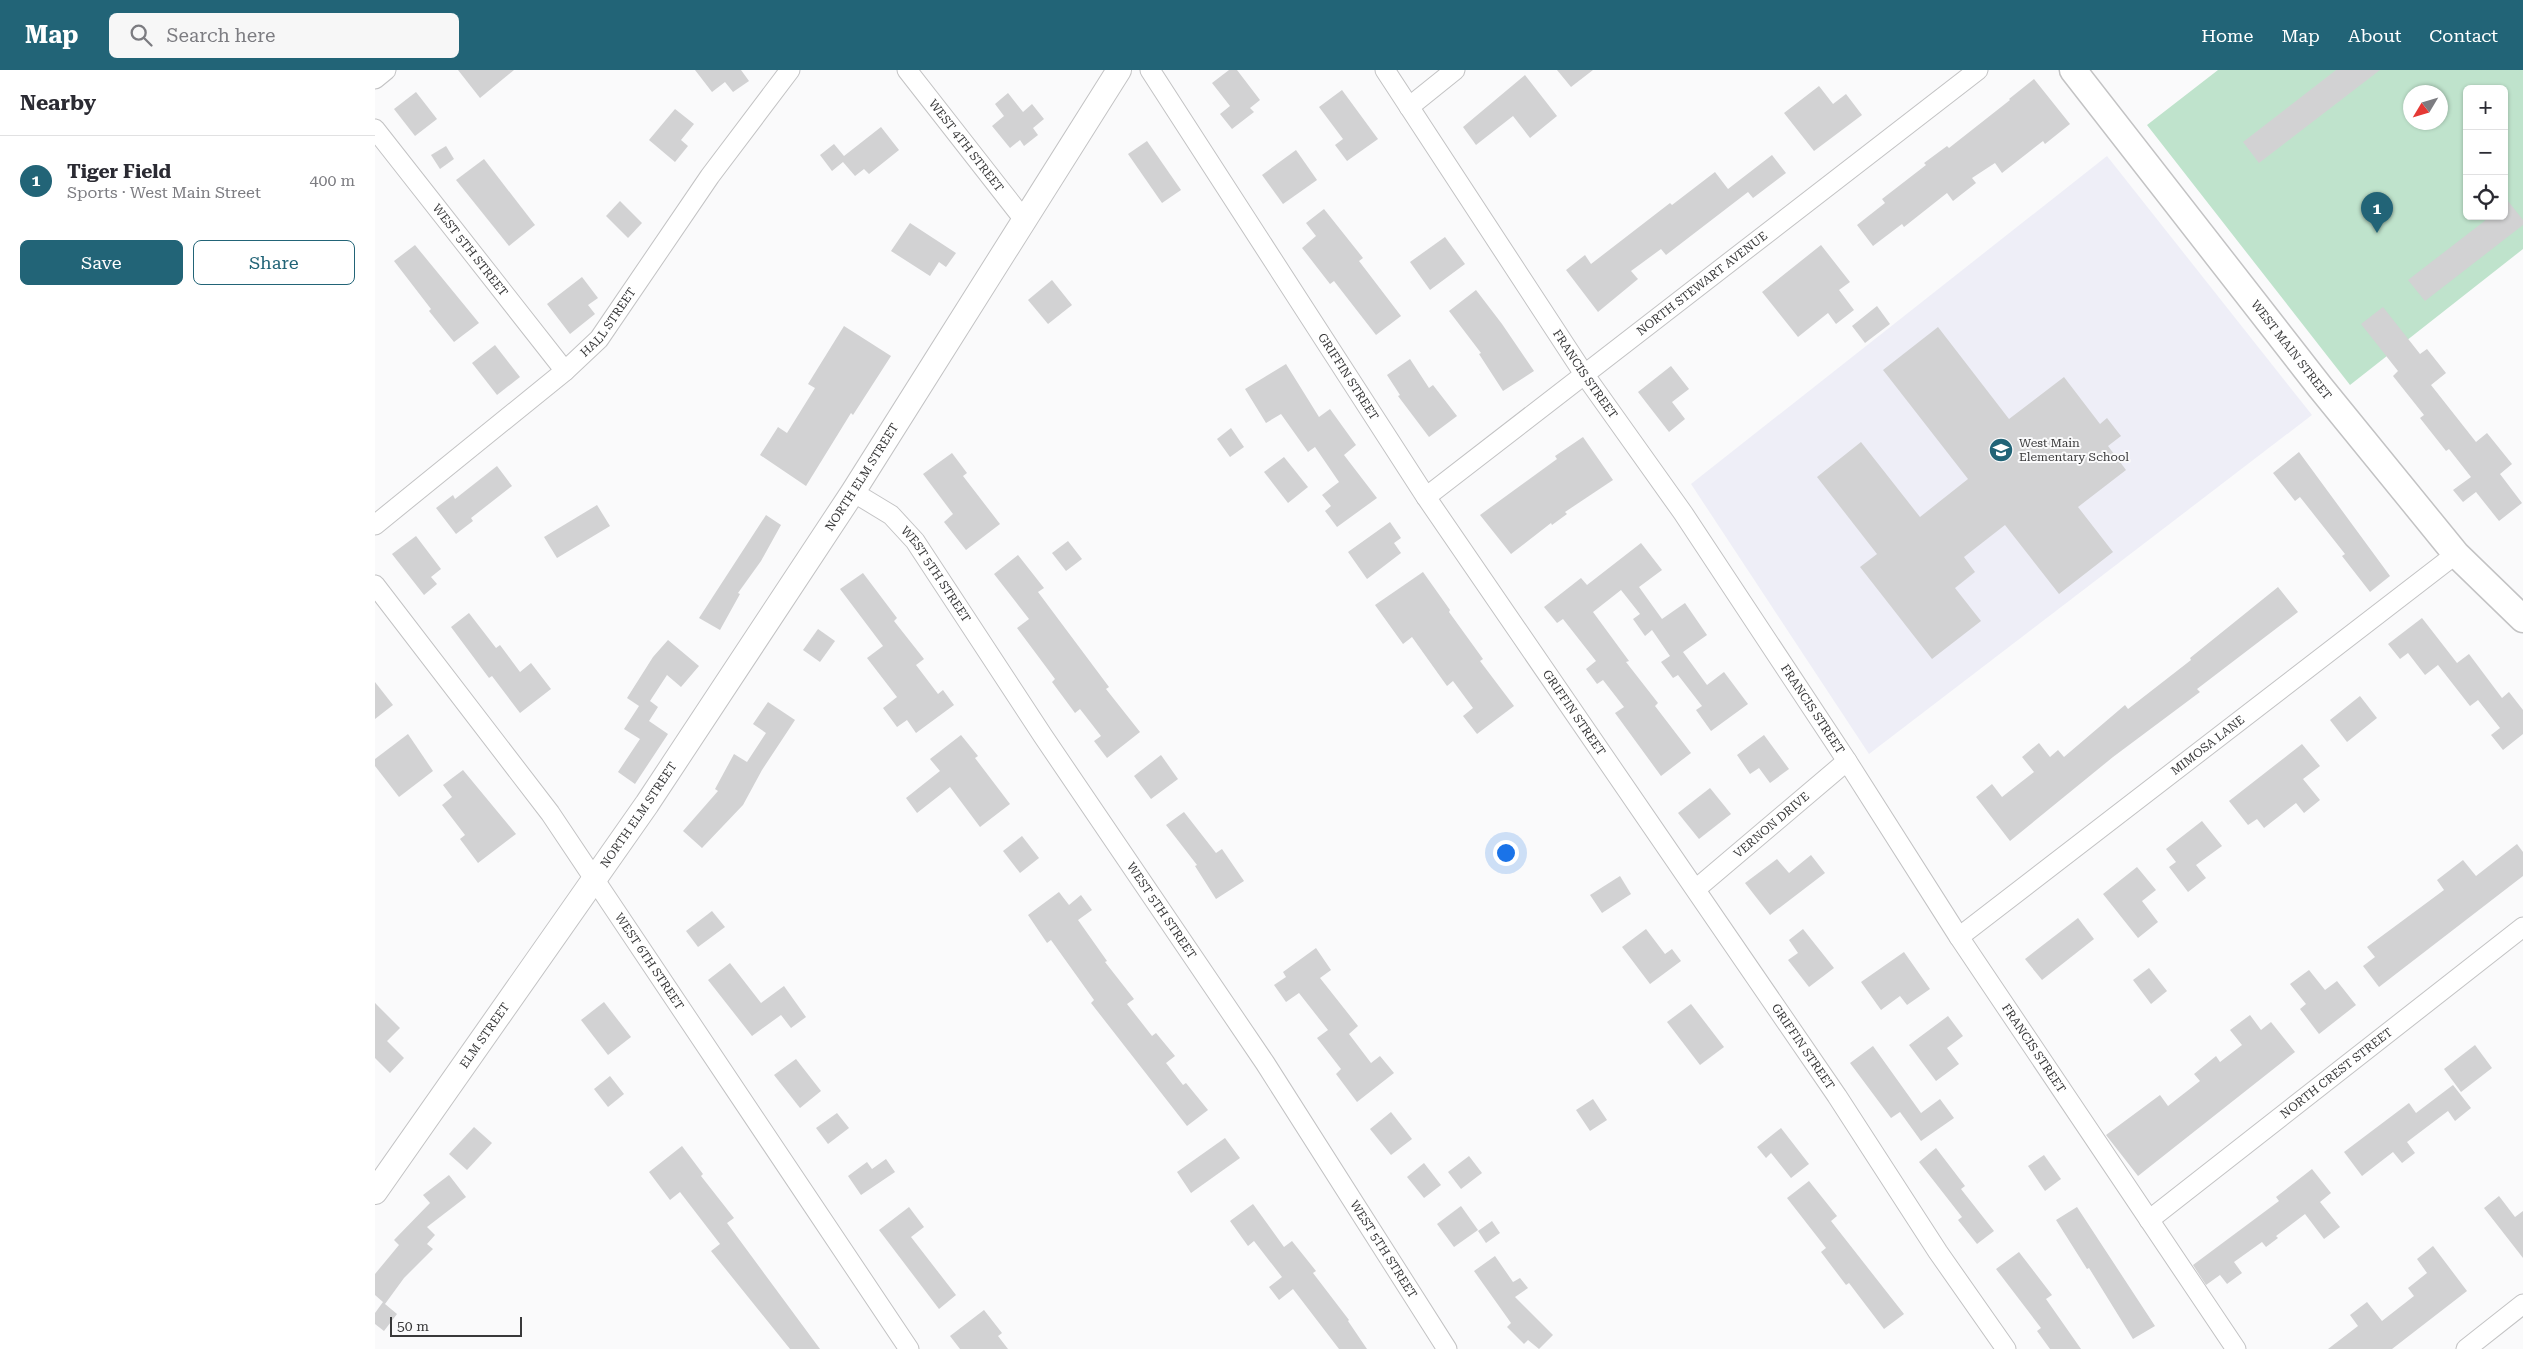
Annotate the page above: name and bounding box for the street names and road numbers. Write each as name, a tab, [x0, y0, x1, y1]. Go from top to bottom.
street label: WEST 4TH STREET	[926, 97, 1006, 195]
street label: WEST 5TH STREET	[430, 201, 511, 299]
street label: NORTH STEWART AVENUE	[1634, 229, 1770, 338]
street label: HALL STREET	[578, 285, 639, 360]
street label: WEST MAIN STREET	[2248, 297, 2334, 402]
street label: FRANCIS STREET	[1550, 327, 1620, 421]
street label: GRIFFIN STREET	[1315, 330, 1381, 423]
street label: NORTH ELM STREET	[822, 421, 901, 534]
street label: WEST 5TH STREET	[898, 524, 973, 625]
street label: FRANCIS STREET	[1778, 662, 1847, 756]
street label: GRIFFIN STREET	[1540, 667, 1608, 758]
street label: MIMOSA LANE	[2168, 713, 2247, 778]
street label: NORTH ELM STREET	[597, 760, 680, 871]
street label: VERNON DRIVE	[1731, 789, 1812, 861]
street label: WEST 5TH STREET	[1124, 860, 1199, 961]
street label: WEST 6TH STREET	[612, 910, 687, 1012]
street label: ELM STREET	[457, 1000, 512, 1071]
street label: GRIFFIN STREET	[1769, 1001, 1837, 1092]
street label: FRANCIS STREET	[1999, 1001, 2069, 1095]
street label: NORTH CREST STREET	[2278, 1025, 2395, 1121]
street label: WEST 5TH STREET	[1347, 1198, 1420, 1301]

